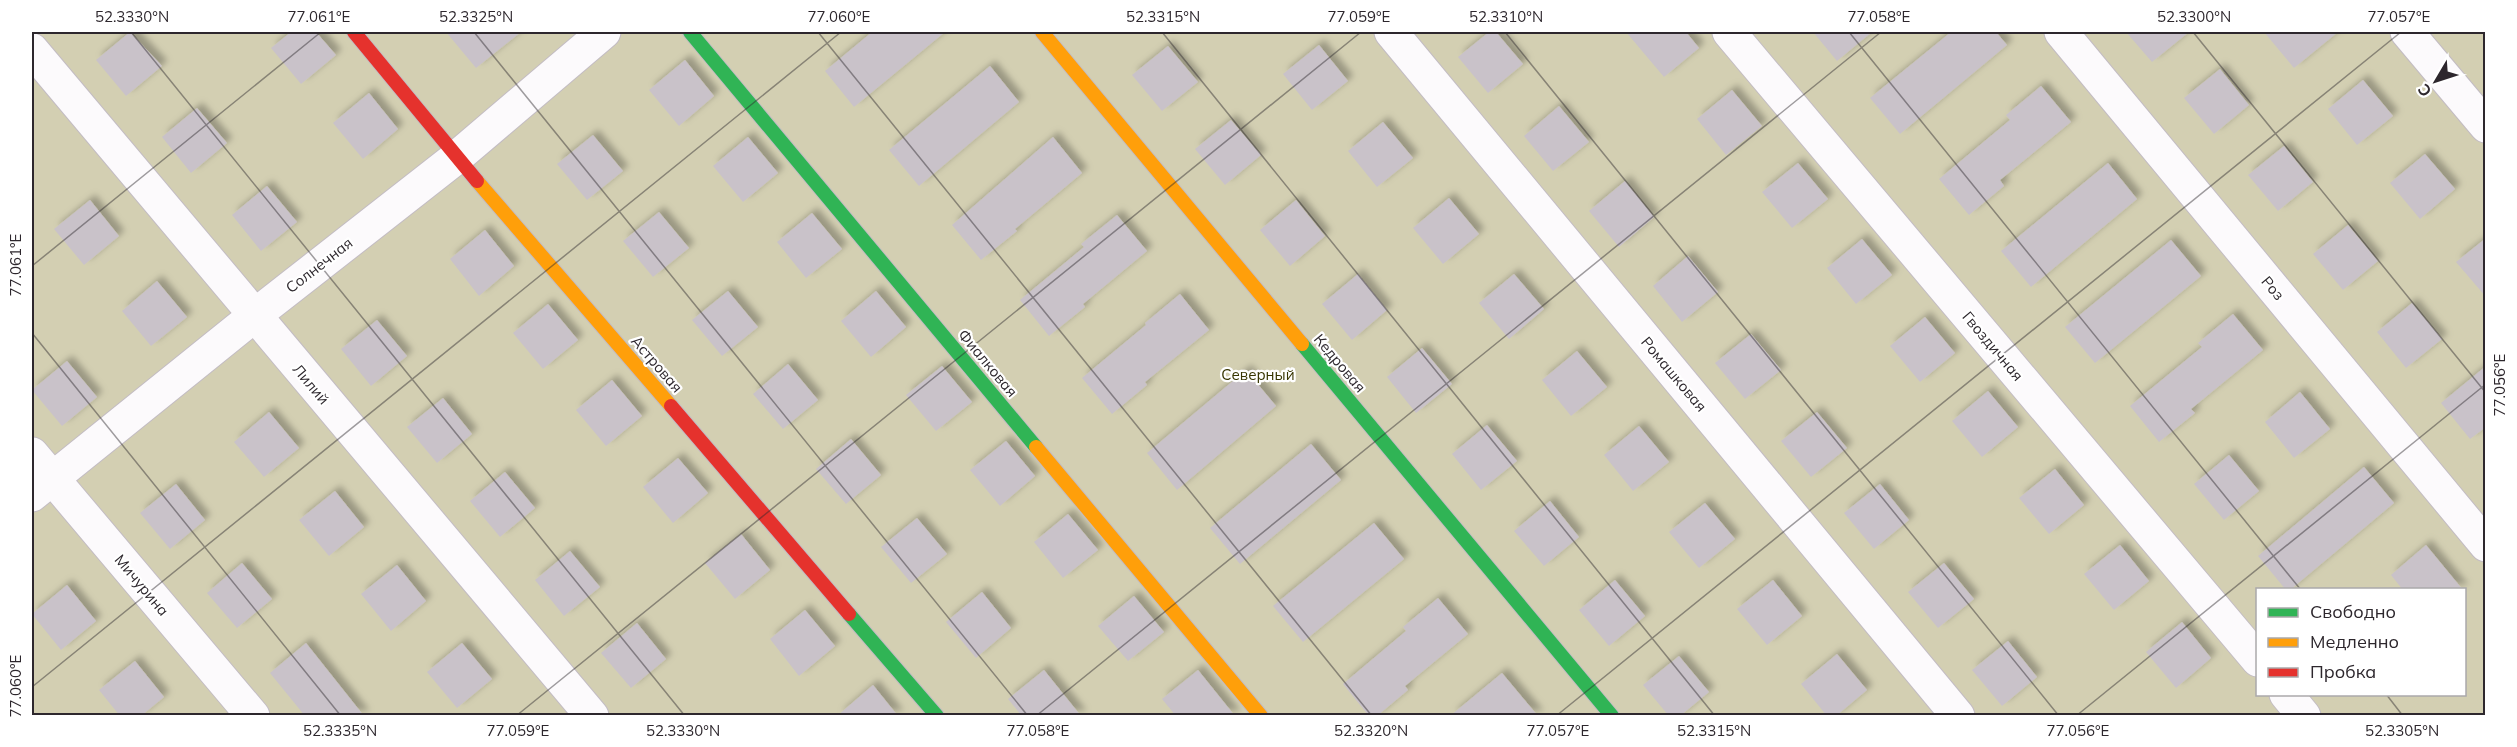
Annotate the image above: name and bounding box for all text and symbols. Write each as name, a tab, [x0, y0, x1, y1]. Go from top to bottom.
text: 52.3330°N	[95, 7, 169, 26]
text: 77.061°E	[288, 7, 351, 26]
text: 52.3325°N	[439, 7, 513, 26]
text: 77.060°E	[808, 7, 871, 26]
text: 52.3315°N	[1126, 7, 1200, 26]
text: 77.059°E	[1328, 7, 1391, 26]
text: 52.3310°N	[1469, 7, 1543, 26]
text: 77.058°E	[1848, 7, 1911, 26]
text: 52.3300°N	[2157, 7, 2231, 26]
text: 77.057°E	[2368, 7, 2431, 26]
north arrow	[2406, 51, 2466, 111]
text: С	[2413, 80, 2436, 101]
text: 77.061°E	[6, 233, 25, 296]
street label: Солнечная	[282, 233, 356, 297]
street label: Роз	[2257, 272, 2289, 304]
street label: Гвоздичная	[1958, 307, 2028, 385]
street label: Фиалковая	[954, 325, 1022, 401]
street label: Кедровая	[1310, 330, 1370, 396]
street label: Астровая	[627, 332, 687, 396]
street label: Ромашковая	[1637, 333, 1711, 415]
text: 77.056°E	[2490, 353, 2509, 416]
street label: Лилий	[289, 360, 333, 408]
park label: Северный	[1221, 365, 1295, 384]
street label: Мичурина	[111, 550, 173, 620]
legend	[2256, 588, 2466, 696]
text: Свободно	[2310, 600, 2396, 623]
text: Медленно	[2310, 630, 2399, 653]
text: 77.060°E	[6, 654, 25, 717]
text: Пробка	[2310, 660, 2376, 683]
text: 52.3335°N	[303, 721, 377, 740]
text: 77.059°E	[487, 721, 550, 740]
text: 52.3330°N	[646, 721, 720, 740]
text: 77.058°E	[1007, 721, 1070, 740]
text: 52.3320°N	[1334, 721, 1408, 740]
text: 77.057°E	[1527, 721, 1590, 740]
text: 52.3315°N	[1677, 721, 1751, 740]
text: 77.056°E	[2047, 721, 2110, 740]
text: 52.3305°N	[2365, 721, 2439, 740]

